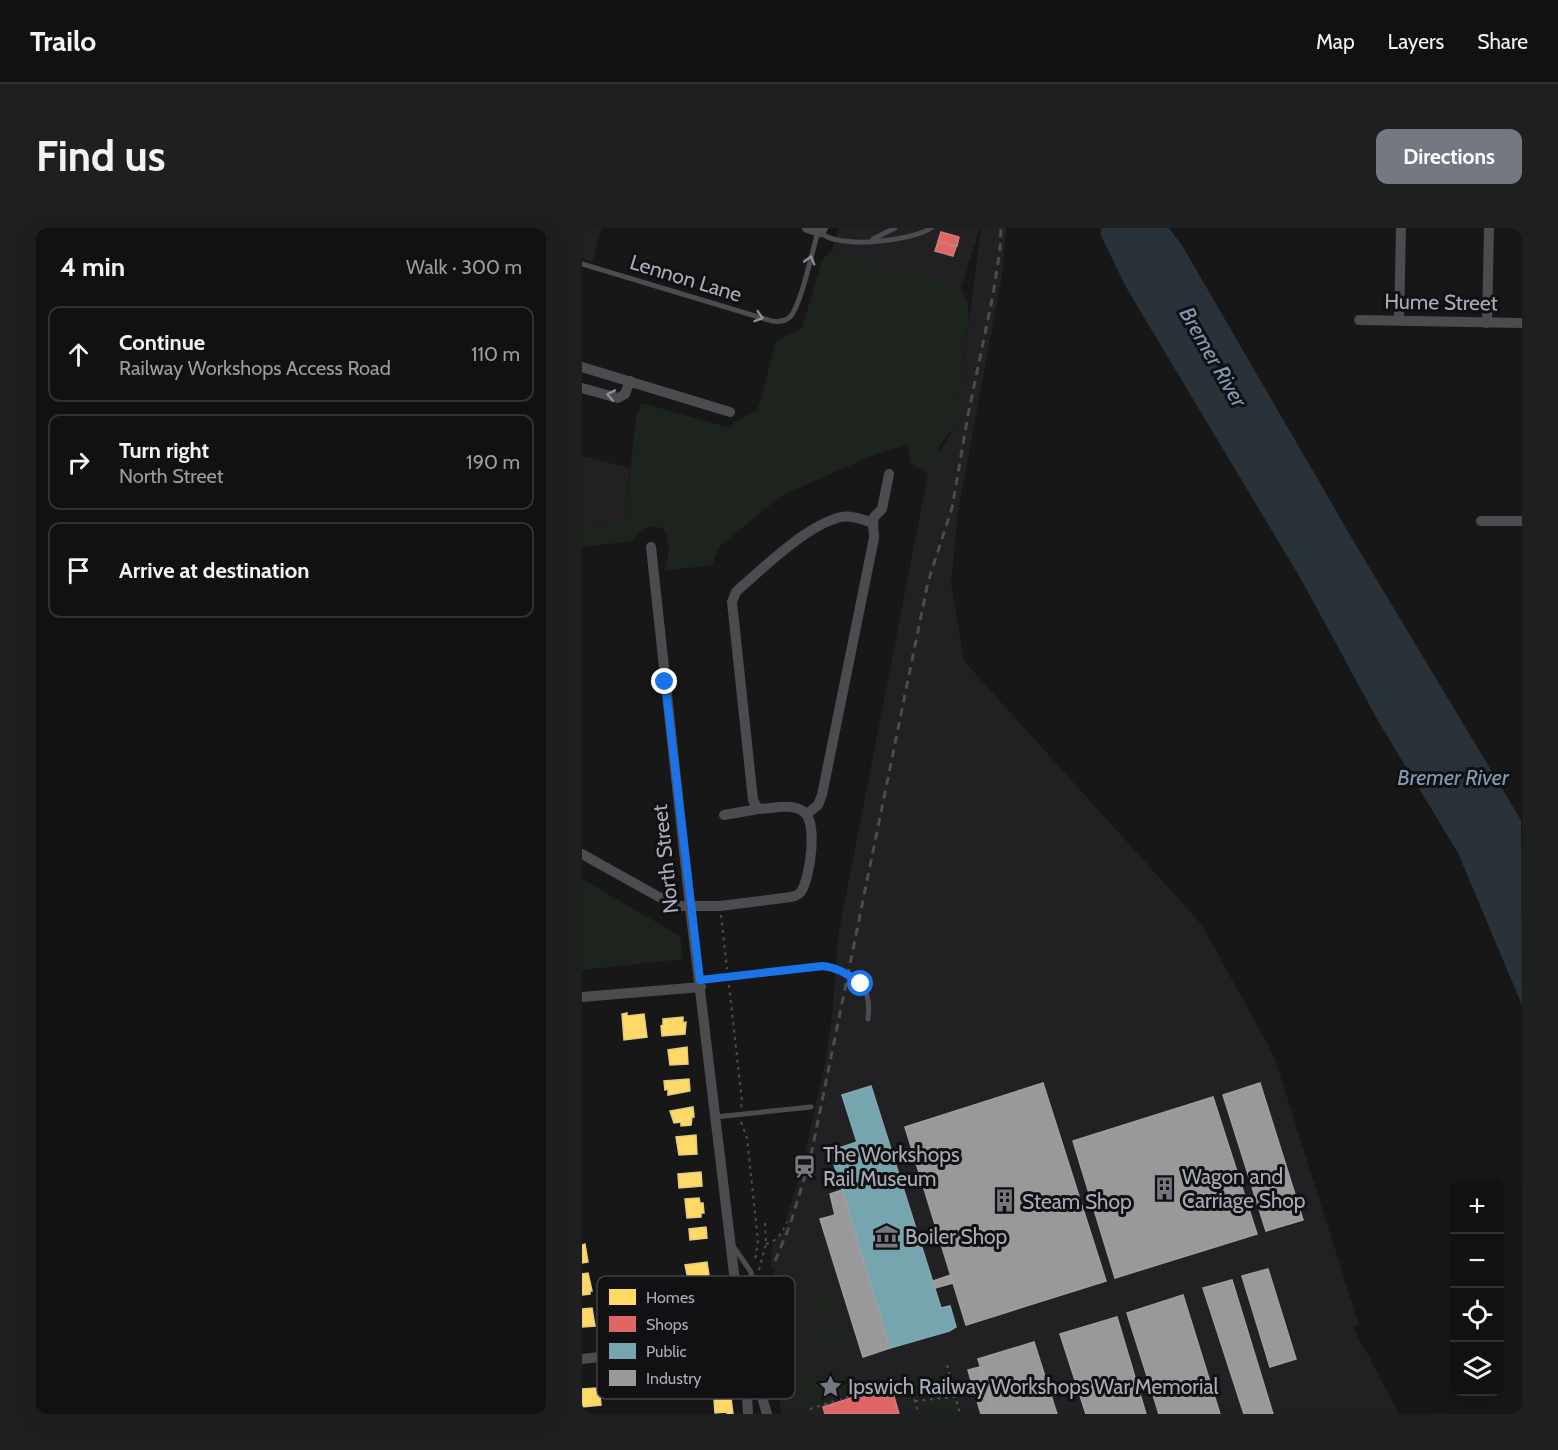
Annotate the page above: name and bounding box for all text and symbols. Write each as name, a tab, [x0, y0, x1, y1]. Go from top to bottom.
text: Trailo	[30, 24, 96, 58]
text: Map	[1316, 29, 1355, 54]
text: Layers	[1388, 29, 1444, 54]
text: Share	[1477, 29, 1528, 54]
button: Directions	[1376, 129, 1522, 184]
text: Find us	[36, 130, 165, 182]
street label: Lennon Lane	[627, 249, 745, 307]
text: 4 min	[60, 251, 125, 283]
text: Walk · 300 m	[406, 255, 522, 279]
one-way arrow	[803, 255, 815, 265]
street label: Hume Street	[1384, 289, 1498, 315]
water label: Bremer River	[1173, 302, 1253, 413]
one-way arrow	[753, 310, 764, 322]
text: Continue	[119, 329, 205, 356]
icon: ahead	[62, 338, 95, 371]
text: 110 m	[471, 342, 520, 366]
text: Railway Workshops Access Road	[119, 356, 391, 380]
one-way arrow	[606, 389, 616, 402]
text: Turn right	[119, 437, 209, 464]
icon: right	[62, 446, 95, 479]
text: 190 m	[466, 450, 520, 474]
text: North Street	[119, 464, 224, 488]
icon: arrive	[62, 554, 95, 587]
text: Arrive at destination	[119, 557, 309, 584]
route end	[651, 668, 677, 694]
water label: Bremer River	[1397, 764, 1510, 791]
street label: North Street	[647, 803, 683, 915]
route start	[847, 970, 873, 996]
place label: The Workshops Rail Museum	[823, 1142, 960, 1191]
station icon: The Workshops Rail Museum	[792, 1153, 818, 1179]
place label: Wagon and Carriage Shop	[1182, 1164, 1306, 1213]
building icon: Wagon and Carriage Shop	[1151, 1175, 1177, 1201]
map controls	[1450, 1180, 1504, 1396]
button: +	[1450, 1180, 1504, 1234]
building icon: Steam Shop	[991, 1188, 1017, 1214]
place label: Steam Shop	[1022, 1189, 1132, 1214]
museum icon: Boiler Shop	[874, 1223, 900, 1249]
place label: Boiler Shop	[905, 1224, 1007, 1249]
button: −	[1450, 1234, 1504, 1288]
legend	[597, 1276, 795, 1399]
text: Homes	[646, 1288, 695, 1307]
button: locate	[1450, 1288, 1504, 1342]
text: Shops	[646, 1315, 689, 1334]
text: Public	[646, 1342, 687, 1361]
button: layers	[1450, 1342, 1504, 1396]
text: Industry	[646, 1369, 701, 1388]
place icon: Ipswich Railway Workshops War Memorial	[817, 1373, 843, 1399]
place label: Ipswich Railway Workshops War Memorial	[848, 1374, 1218, 1399]

